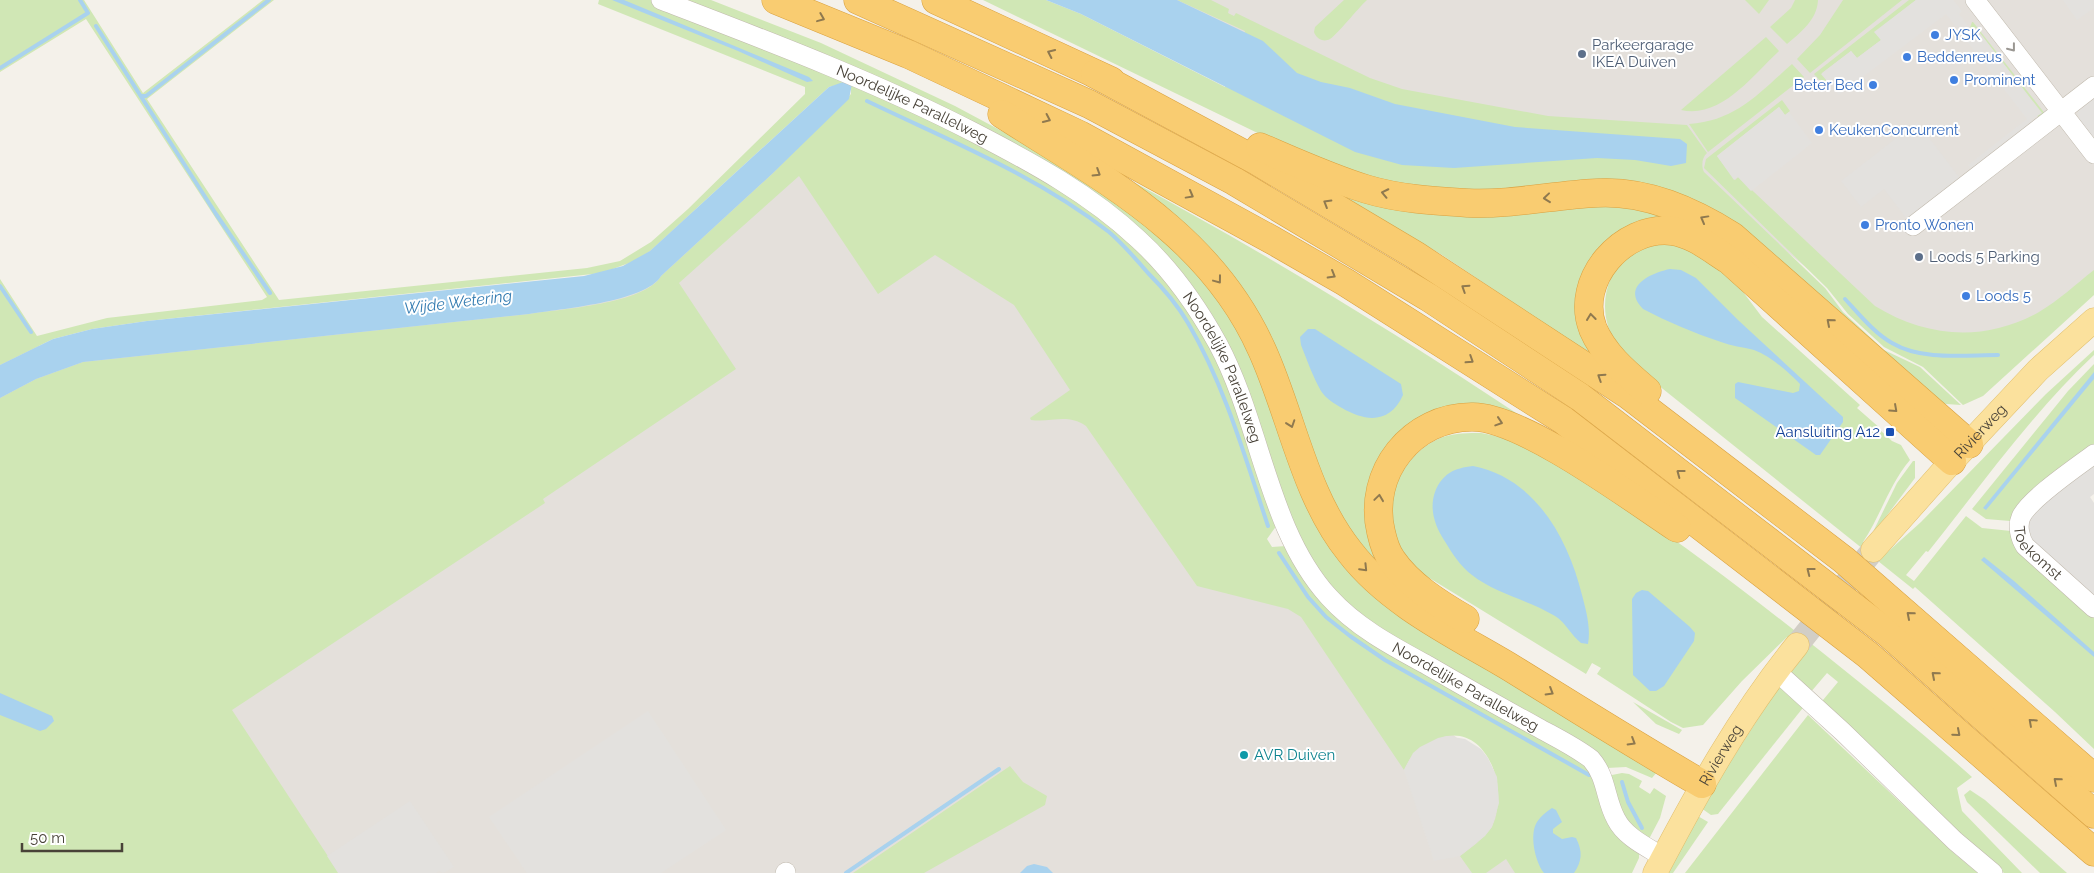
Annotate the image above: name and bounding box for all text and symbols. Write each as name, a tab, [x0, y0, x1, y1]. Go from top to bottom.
one-way arrow	[817, 12, 825, 22]
place label: JYSK	[1945, 26, 1981, 44]
marker: JYSK	[1929, 29, 1941, 41]
place label: Parkeergarage IKEA Duiven	[1592, 36, 1694, 71]
one-way arrow	[2006, 42, 2015, 51]
marker: Parkeergarage IKEA Duiven	[1576, 48, 1588, 60]
place label: Beddenreus	[1917, 48, 2002, 66]
one-way arrow	[1047, 50, 1056, 60]
marker: Beddenreus	[1901, 51, 1913, 63]
street label: Noordelijke Parallelweg	[834, 61, 991, 147]
place label: Prominent	[1964, 71, 2036, 89]
marker: Prominent	[1948, 74, 1960, 86]
place label: Beter Bed	[1794, 76, 1863, 94]
marker: Beter Bed	[1867, 79, 1879, 91]
one-way arrow	[1042, 113, 1051, 124]
place label: KeukenConcurrent	[1829, 121, 1959, 139]
marker: KeukenConcurrent	[1813, 124, 1825, 136]
one-way arrow	[1092, 167, 1101, 177]
one-way arrow	[1380, 188, 1389, 199]
one-way arrow	[1185, 189, 1194, 199]
one-way arrow	[1542, 192, 1550, 203]
one-way arrow	[1323, 199, 1332, 209]
one-way arrow	[1701, 216, 1710, 226]
place label: Pronto Wonen	[1875, 216, 1974, 234]
marker: Pronto Wonen	[1859, 219, 1871, 231]
place label: Loods 5 Parking	[1929, 248, 2040, 266]
marker: Loods 5 Parking	[1913, 251, 1925, 263]
one-way arrow	[1327, 268, 1336, 278]
one-way arrow	[1213, 274, 1221, 283]
one-way arrow	[1461, 285, 1470, 295]
water label: Wijde Wetering	[403, 286, 514, 318]
place label: Loods 5	[1976, 287, 2031, 305]
street label: Noordelijke Parallelweg	[1179, 289, 1265, 445]
marker: Loods 5	[1960, 290, 1972, 302]
one-way arrow	[1586, 312, 1597, 320]
one-way arrow	[1826, 318, 1835, 327]
one-way arrow	[1465, 354, 1474, 364]
one-way arrow	[1598, 374, 1607, 383]
street label: Rivierweg	[1950, 400, 2010, 462]
one-way arrow	[1888, 403, 1897, 412]
one-way arrow	[1494, 416, 1502, 426]
one-way arrow	[1285, 419, 1295, 428]
place label: Aansluiting A12	[1776, 423, 1880, 441]
marker: Aansluiting A12	[1884, 426, 1896, 438]
one-way arrow	[1676, 470, 1686, 479]
one-way arrow	[1373, 494, 1384, 502]
street label: Toekomst	[2010, 525, 2066, 584]
one-way arrow	[1358, 562, 1367, 571]
one-way arrow	[1806, 568, 1815, 577]
one-way arrow	[1906, 612, 1915, 621]
street label: Noordelijke Parallelweg	[1389, 639, 1542, 735]
one-way arrow	[1932, 672, 1941, 680]
one-way arrow	[1544, 685, 1553, 695]
one-way arrow	[2028, 719, 2037, 728]
street label: Rivierweg	[1695, 721, 1746, 789]
one-way arrow	[1952, 727, 1961, 736]
one-way arrow	[1626, 736, 1635, 745]
place label: AVR Duiven	[1254, 746, 1335, 764]
marker: AVR Duiven	[1238, 749, 1250, 761]
one-way arrow	[2054, 778, 2063, 787]
scale bar	[22, 820, 122, 852]
text: 50 m	[30, 829, 65, 847]

